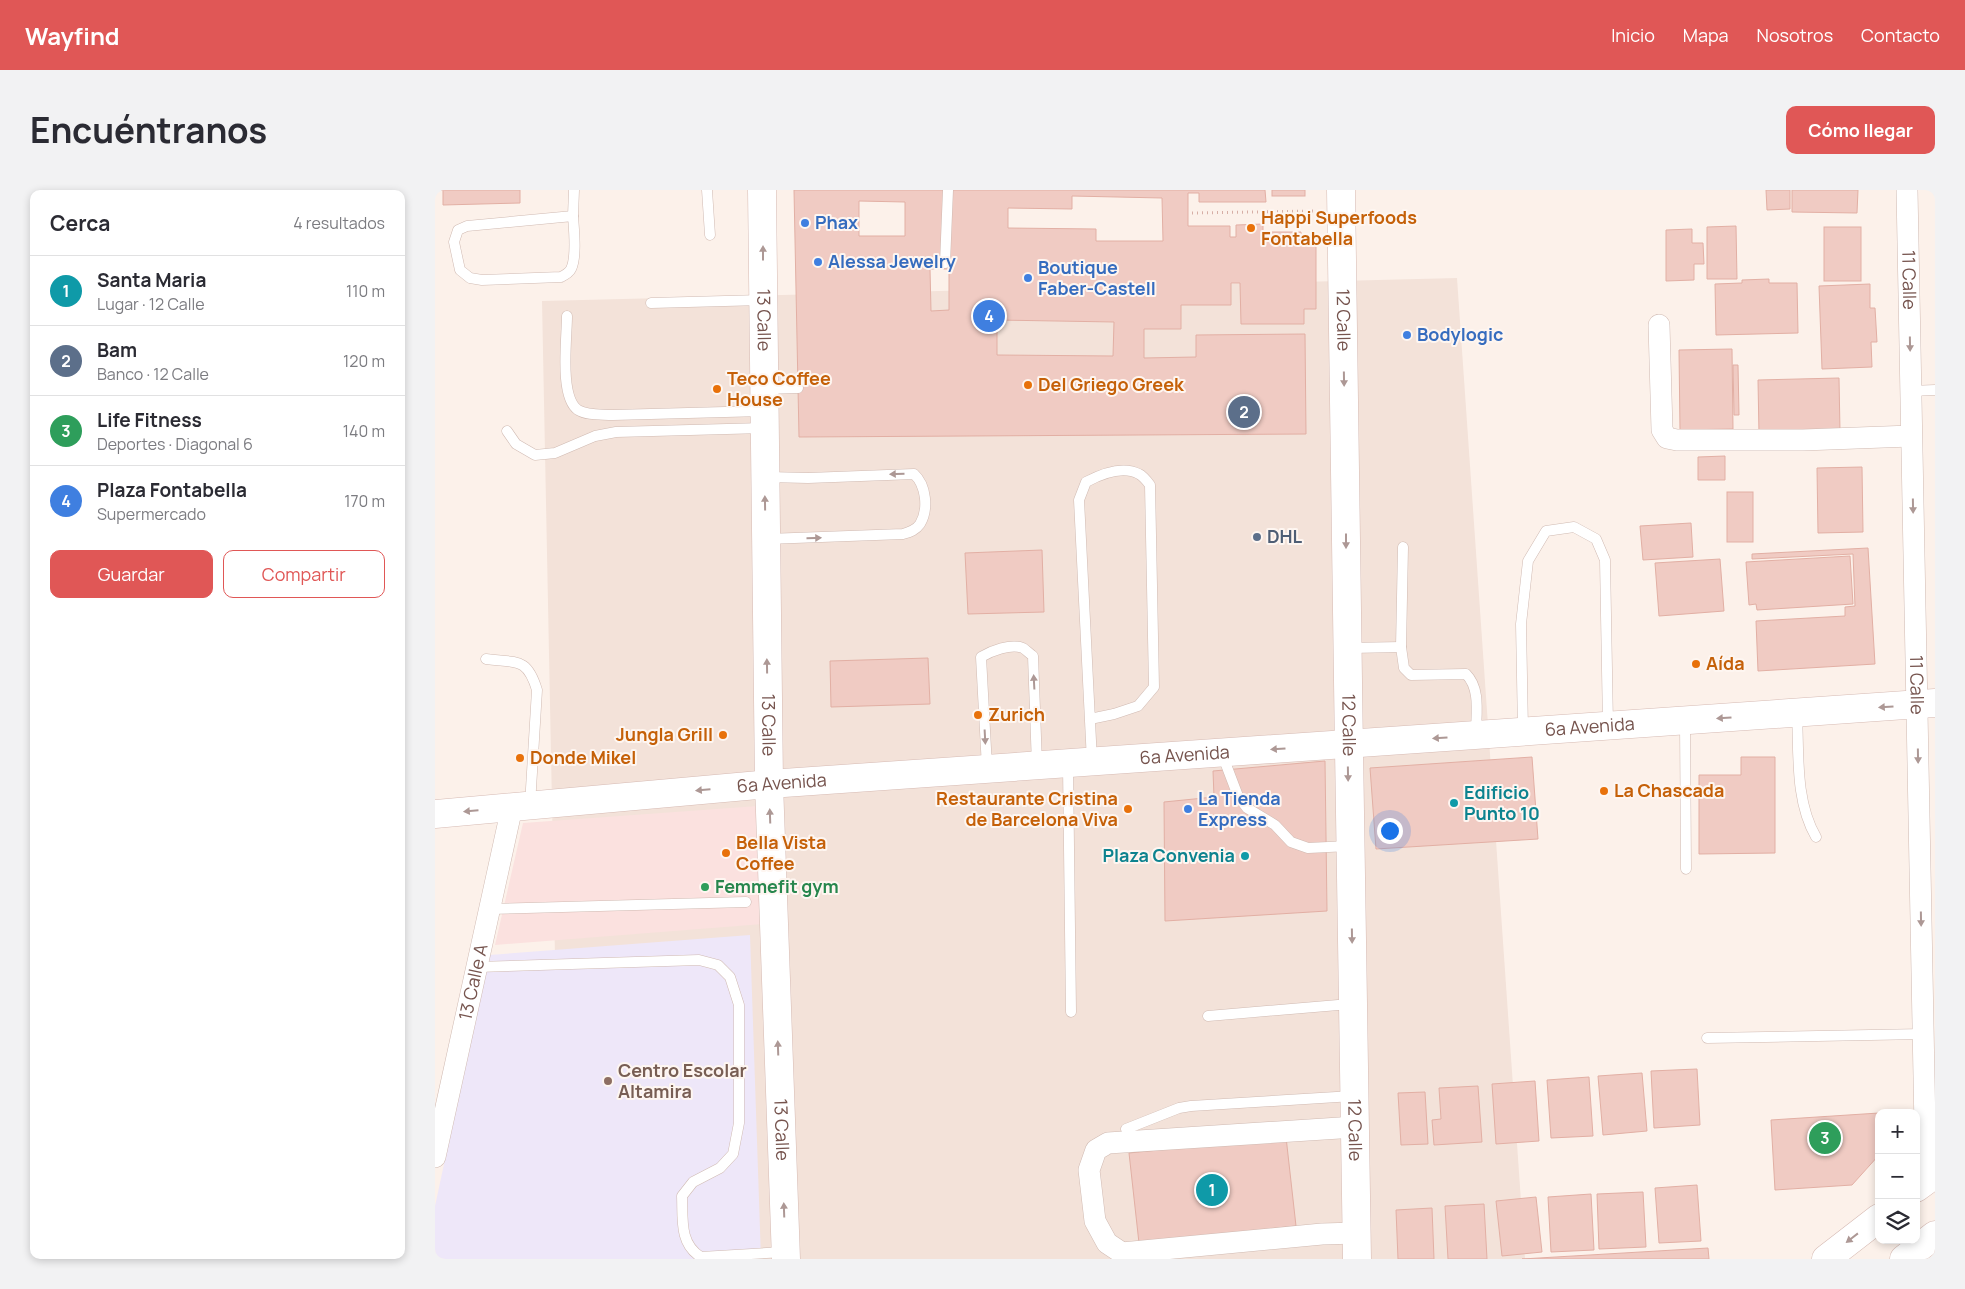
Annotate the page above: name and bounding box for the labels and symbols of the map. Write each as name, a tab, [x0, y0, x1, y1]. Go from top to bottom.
place label: Happi Superfoods Fontabella	[1261, 205, 1417, 250]
place label: Phax	[815, 210, 858, 234]
marker: Phax	[799, 217, 811, 229]
marker: Happi Superfoods Fontabella	[1245, 222, 1257, 234]
one-way arrow	[759, 245, 767, 261]
place label: Alessa Jewelry	[828, 249, 956, 273]
street label: 11 Calle	[1897, 250, 1922, 310]
place label: Boutique Faber-Castell	[1038, 255, 1156, 300]
marker: Alessa Jewelry	[812, 256, 824, 268]
marker: Boutique Faber-Castell	[1022, 272, 1034, 284]
street label: 12 Calle	[1332, 288, 1357, 351]
street label: 13 Calle	[752, 289, 777, 351]
pin: 4	[973, 297, 1005, 335]
place label: Bodylogic	[1417, 322, 1503, 346]
marker: Bodylogic	[1401, 329, 1413, 341]
one-way arrow	[1906, 336, 1914, 352]
place label: Teco Coffee House	[727, 366, 831, 411]
one-way arrow	[1340, 371, 1348, 387]
place label: Del Griego Greek	[1038, 372, 1185, 396]
marker: Del Griego Greek	[1022, 379, 1034, 391]
marker: Teco Coffee House	[711, 383, 723, 395]
pin: 2	[1228, 393, 1260, 431]
one-way arrow	[888, 470, 904, 478]
one-way arrow	[761, 495, 769, 511]
one-way arrow	[1909, 498, 1917, 514]
place label: DHL	[1267, 524, 1303, 548]
marker: DHL	[1251, 531, 1263, 543]
one-way arrow	[807, 533, 823, 541]
one-way arrow	[1342, 533, 1350, 549]
place label: Aída	[1706, 651, 1745, 675]
street label: 11 Calle	[1905, 655, 1930, 715]
one-way arrow	[763, 657, 771, 673]
marker: Aída	[1690, 658, 1702, 670]
one-way arrow	[1029, 674, 1037, 690]
street label: 12 Calle	[1337, 693, 1362, 756]
street label: 13 Calle	[757, 694, 782, 756]
place label: Zurich	[988, 702, 1045, 726]
one-way arrow	[1878, 703, 1894, 711]
marker: Zurich	[972, 709, 984, 721]
street label: 6a Avenida	[1544, 711, 1635, 741]
one-way arrow	[1716, 714, 1732, 722]
place label: Jungla Grill	[616, 722, 713, 746]
marker: Jungla Grill	[717, 729, 729, 741]
one-way arrow	[982, 729, 990, 745]
one-way arrow	[1432, 734, 1448, 742]
street label: 6a Avenida	[1139, 739, 1230, 769]
place label: Donde Mikel	[530, 745, 636, 769]
one-way arrow	[1270, 746, 1286, 754]
one-way arrow	[1914, 748, 1922, 764]
marker: Donde Mikel	[514, 752, 526, 764]
one-way arrow	[1345, 766, 1353, 782]
street label: 6a Avenida	[736, 767, 827, 798]
place label: La Chascada	[1614, 778, 1724, 802]
place label: Edificio Punto 10	[1464, 780, 1540, 825]
marker: La Chascada	[1598, 785, 1610, 797]
place label: Restaurante Cristina de Barcelona Viva	[936, 786, 1118, 831]
place label: La Tienda Express	[1198, 786, 1281, 831]
one-way arrow	[694, 787, 710, 795]
marker: Edificio Punto 10	[1448, 797, 1460, 809]
marker: Restaurante Cristina de Barcelona Viva	[1122, 803, 1134, 815]
marker: La Tienda Express	[1182, 803, 1194, 815]
one-way arrow	[463, 807, 479, 815]
one-way arrow	[765, 807, 773, 823]
your location	[1377, 818, 1403, 844]
place label: Bella Vista Coffee	[736, 830, 826, 875]
place label: Plaza Convenia	[1103, 843, 1235, 867]
marker: Bella Vista Coffee	[720, 847, 732, 859]
marker: Plaza Convenia	[1239, 850, 1251, 862]
place label: Femmefit gym	[715, 874, 839, 898]
marker: Femmefit gym	[699, 881, 711, 893]
one-way arrow	[1917, 911, 1925, 927]
one-way arrow	[1348, 928, 1356, 944]
street label: 13 Calle A	[452, 941, 493, 1022]
one-way arrow	[774, 1040, 782, 1056]
place label: Centro Escolar Altamira	[618, 1058, 747, 1103]
marker: Centro Escolar Altamira	[602, 1075, 614, 1087]
street label: 13 Calle	[769, 1098, 795, 1161]
street label: 12 Calle	[1343, 1098, 1368, 1161]
pin: 3	[1809, 1119, 1841, 1157]
pin: 1	[1196, 1171, 1228, 1209]
one-way arrow	[779, 1202, 787, 1218]
one-way arrow	[1846, 1233, 1859, 1244]

